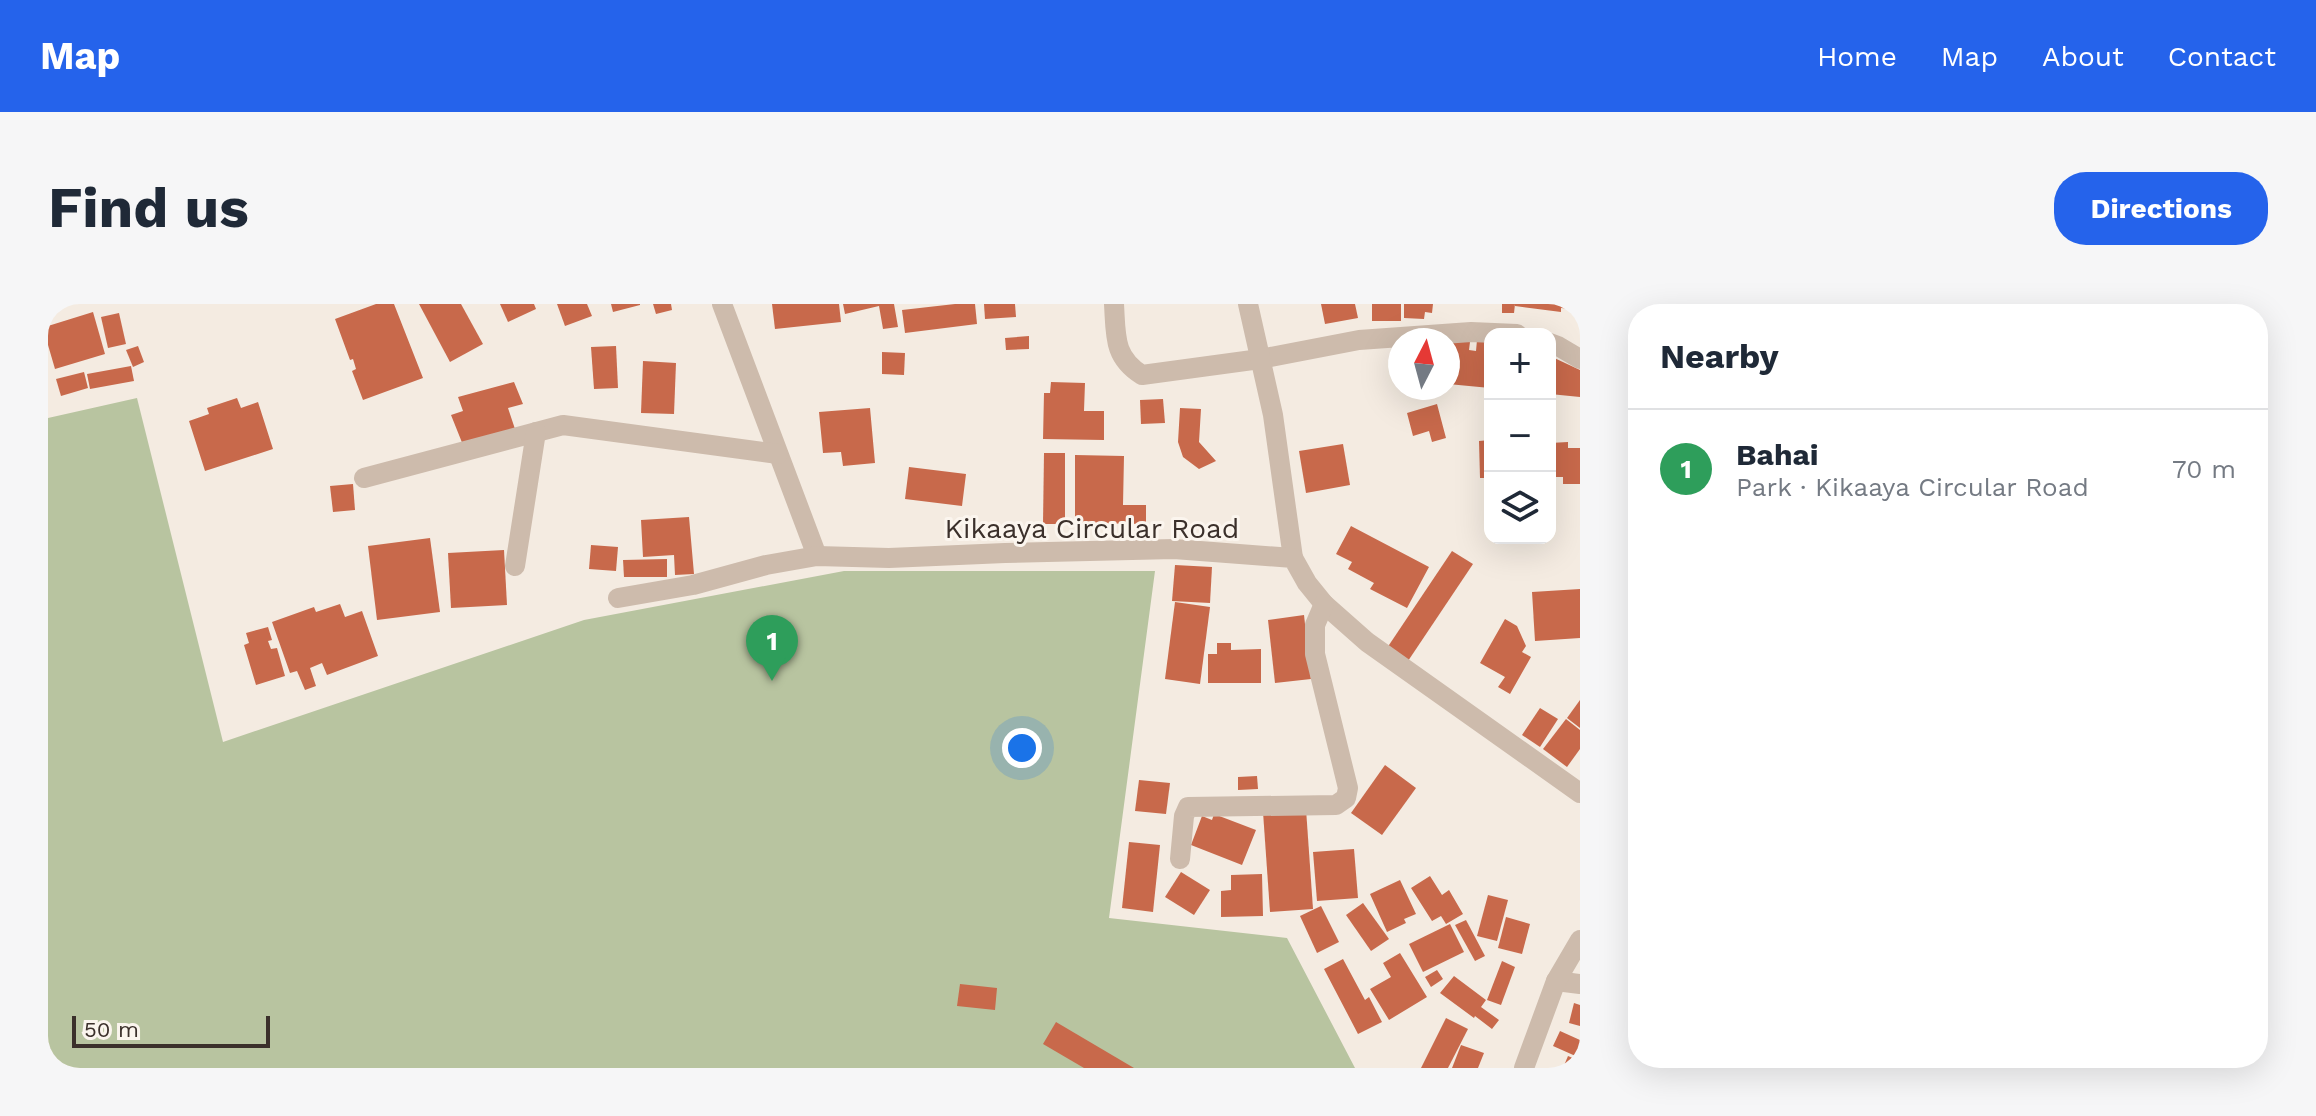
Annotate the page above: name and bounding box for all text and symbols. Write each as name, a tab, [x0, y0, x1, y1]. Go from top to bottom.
text: Map	[40, 34, 120, 78]
text: Home	[1817, 40, 1897, 73]
text: Map	[1941, 40, 1998, 73]
text: About	[2042, 40, 2124, 73]
text: Contact	[2168, 40, 2276, 73]
button: Directions	[2054, 172, 2268, 245]
text: Find us	[48, 175, 249, 241]
north arrow	[1388, 328, 1460, 400]
map controls	[1484, 328, 1556, 544]
button: +	[1484, 328, 1556, 400]
text: Nearby	[1660, 336, 1779, 376]
button: −	[1484, 400, 1556, 472]
text: Bahai	[1736, 437, 1819, 472]
text: 1	[1680, 454, 1692, 484]
text: 70 m	[2172, 454, 2236, 484]
button: layers	[1484, 472, 1556, 544]
text: Park · Kikaaya Circular Road	[1736, 472, 2089, 502]
street label: Kikaaya Circular Road	[945, 512, 1239, 545]
pin: 1	[746, 615, 798, 681]
your location	[1002, 728, 1042, 768]
scale bar	[72, 1012, 270, 1048]
text: 50 m	[84, 1017, 139, 1042]

